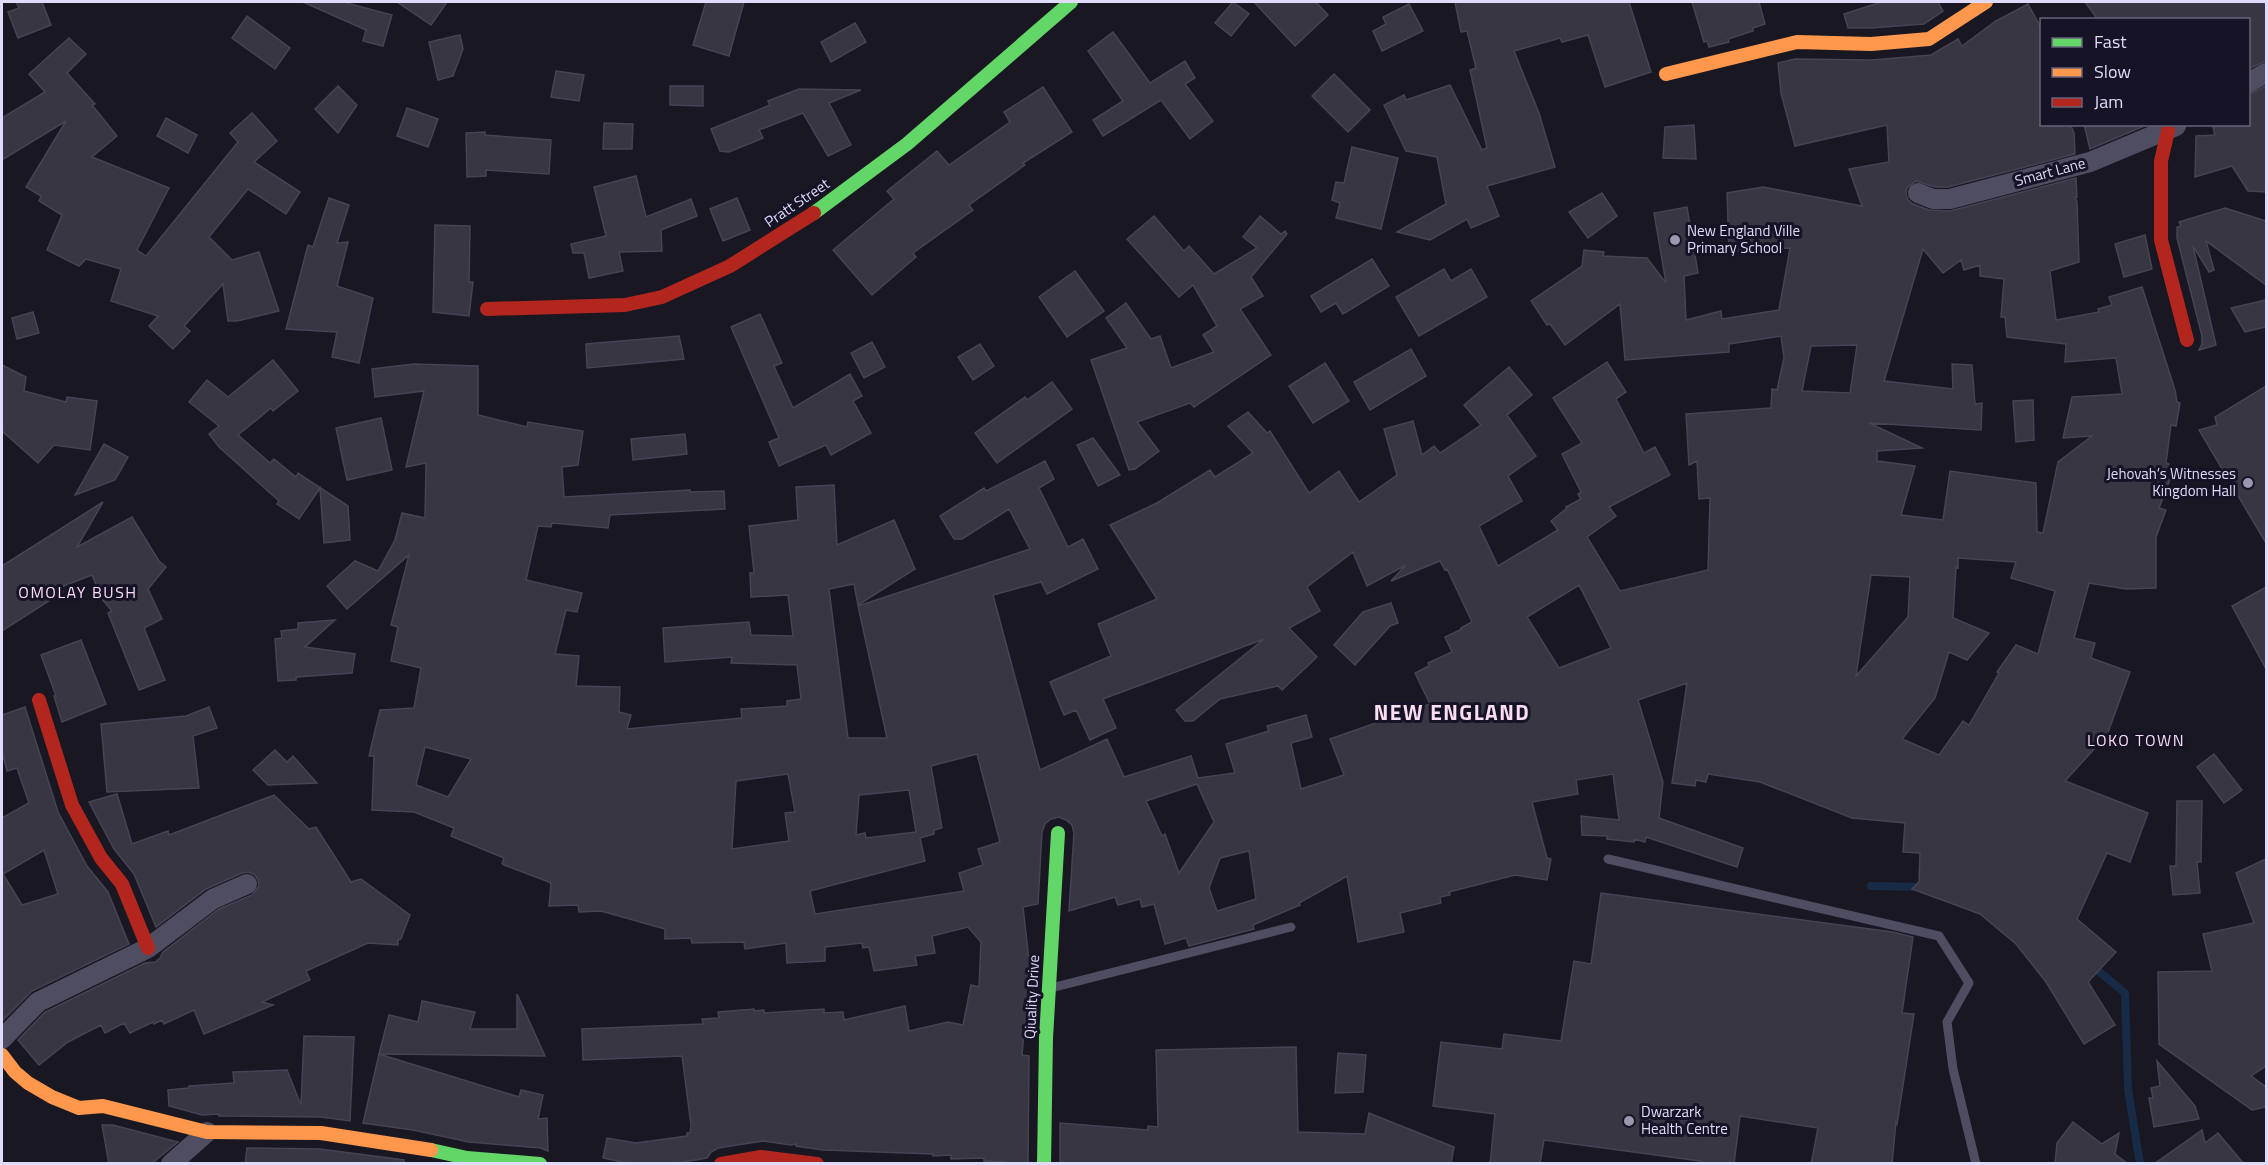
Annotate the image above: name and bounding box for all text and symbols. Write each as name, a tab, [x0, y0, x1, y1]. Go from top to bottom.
legend	[2040, 18, 2250, 126]
text: Fast	[2094, 28, 2127, 55]
text: Slow	[2094, 58, 2131, 85]
text: Jam	[2094, 88, 2123, 115]
street label: Smart Lane	[2012, 151, 2088, 192]
street label: Pratt Street	[760, 172, 834, 233]
place label: New England Ville Primary School	[1687, 219, 1800, 259]
marker: New England Ville Primary School	[1668, 233, 1682, 247]
place label: Jehovah’s Witnesses Kingdom Hall	[2107, 462, 2236, 502]
marker: Jehovah’s Witnesses Kingdom Hall	[2241, 476, 2255, 490]
district label: OMOLAY BUSH	[18, 580, 138, 604]
district label: NEW ENGLAND	[1374, 696, 1530, 728]
district label: LOKO TOWN	[2087, 728, 2185, 752]
street label: Qiuality Drive	[1018, 954, 1045, 1040]
place label: Dwarzark Health Centre	[1641, 1100, 1728, 1140]
marker: Dwarzark Health Centre	[1622, 1114, 1636, 1128]

